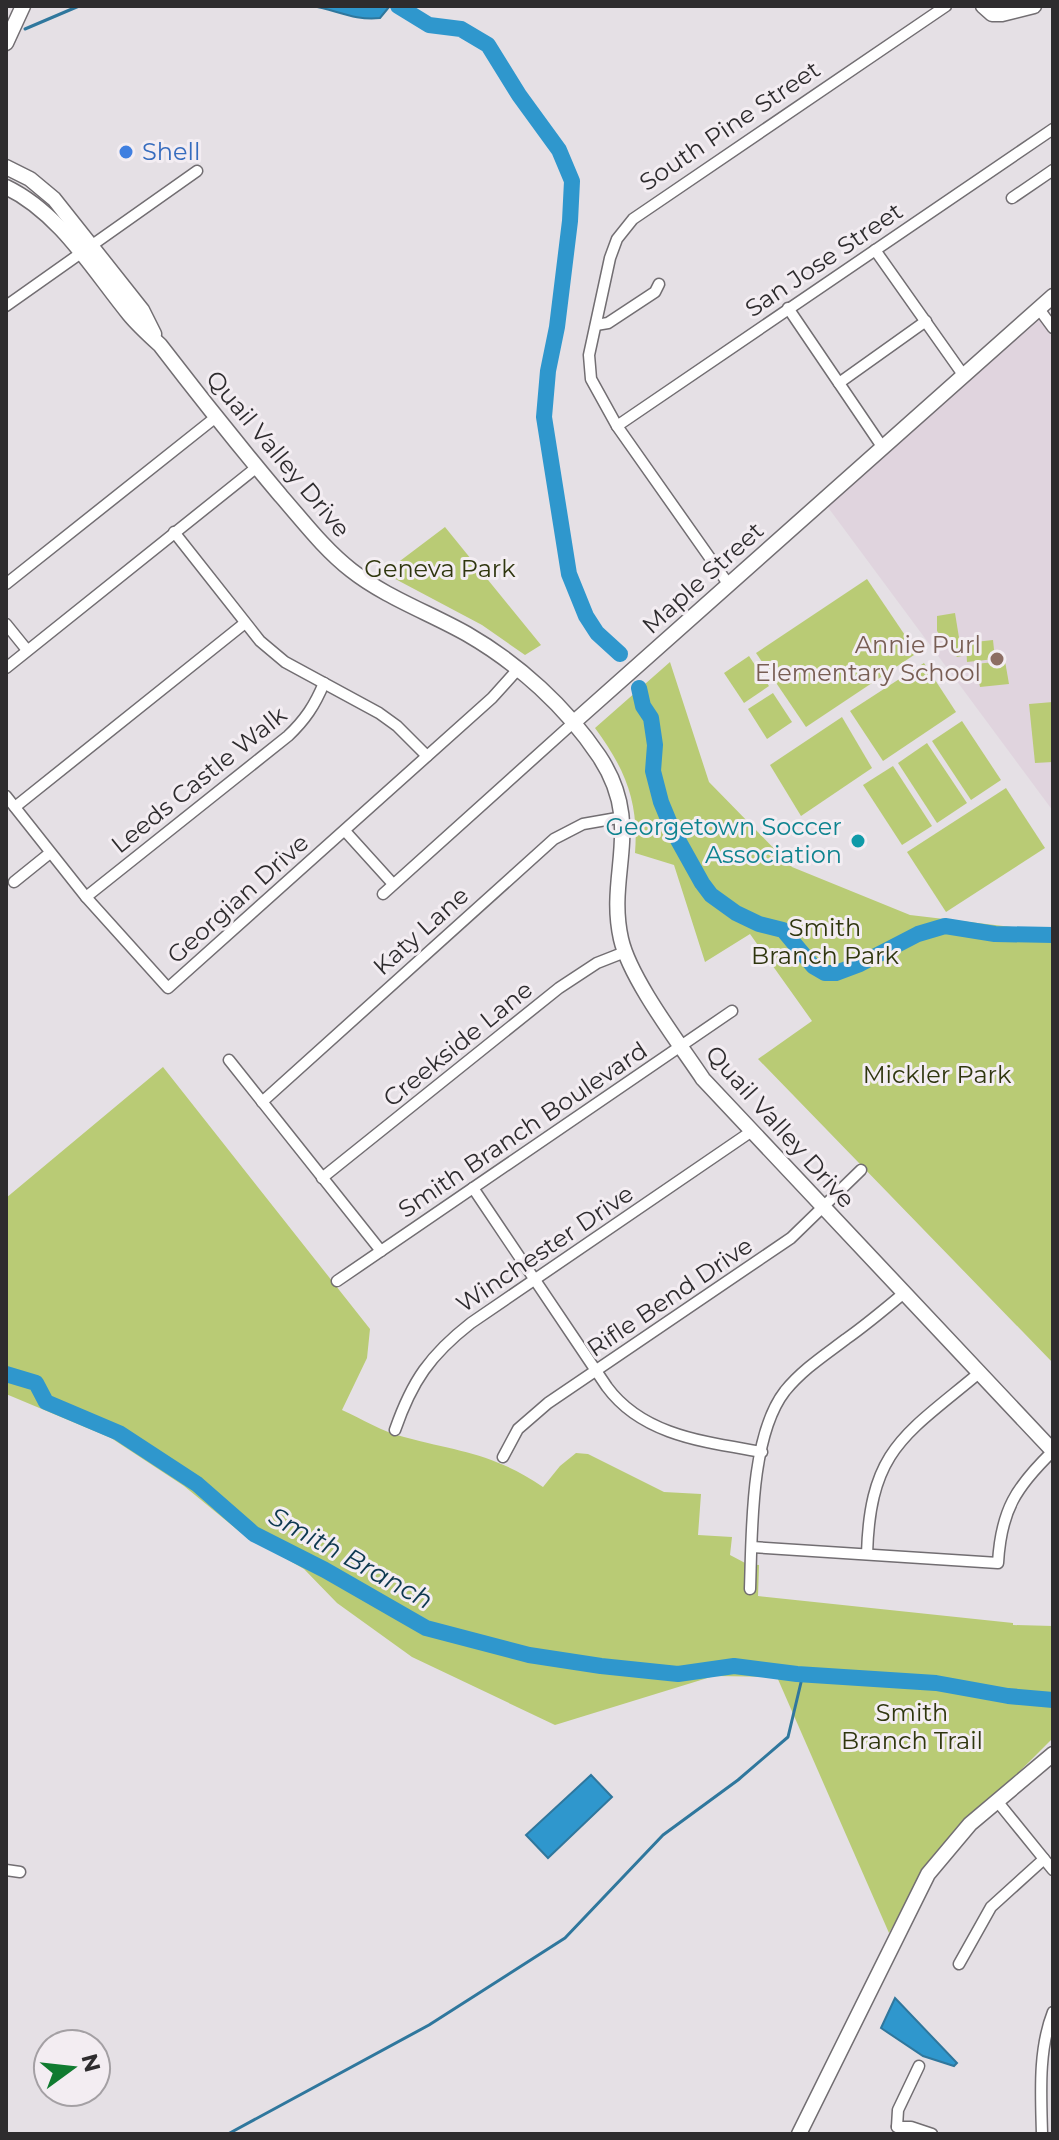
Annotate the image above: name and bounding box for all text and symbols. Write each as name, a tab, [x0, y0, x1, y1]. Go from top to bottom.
street label: South Pine Street	[634, 54, 826, 197]
place label: Shell	[142, 137, 200, 166]
marker: Shell	[117, 143, 135, 161]
street label: San Jose Street	[740, 196, 908, 323]
street label: Quail Valley Drive	[200, 364, 357, 543]
street label: Maple Street	[636, 515, 769, 640]
park label: Geneva Park	[364, 554, 516, 583]
place label: Annie Purl Elementary School	[755, 630, 981, 687]
marker: Annie Purl Elementary School	[988, 650, 1006, 668]
street label: Leeds Castle Walk	[105, 700, 293, 859]
place label: Georgetown Soccer Association	[606, 812, 842, 869]
street label: Georgian Drive	[161, 828, 314, 970]
marker: Georgetown Soccer Association	[849, 832, 867, 850]
street label: Katy Lane	[367, 880, 474, 981]
park label: Smith Branch Park	[751, 913, 900, 970]
street label: Creekside Lane	[377, 975, 538, 1113]
street label: Smith Branch Boulevard	[393, 1035, 653, 1224]
street label: Quail Valley Drive	[700, 1039, 861, 1214]
park label: Mickler Park	[863, 1060, 1012, 1089]
street label: Winchester Drive	[451, 1179, 639, 1319]
street label: Rifle Bend Drive	[582, 1231, 758, 1363]
water label: Smith Branch	[263, 1500, 439, 1616]
park label: Smith Branch Trail	[841, 1698, 983, 1755]
north arrow	[32, 2028, 112, 2108]
text: N	[75, 2051, 106, 2075]

